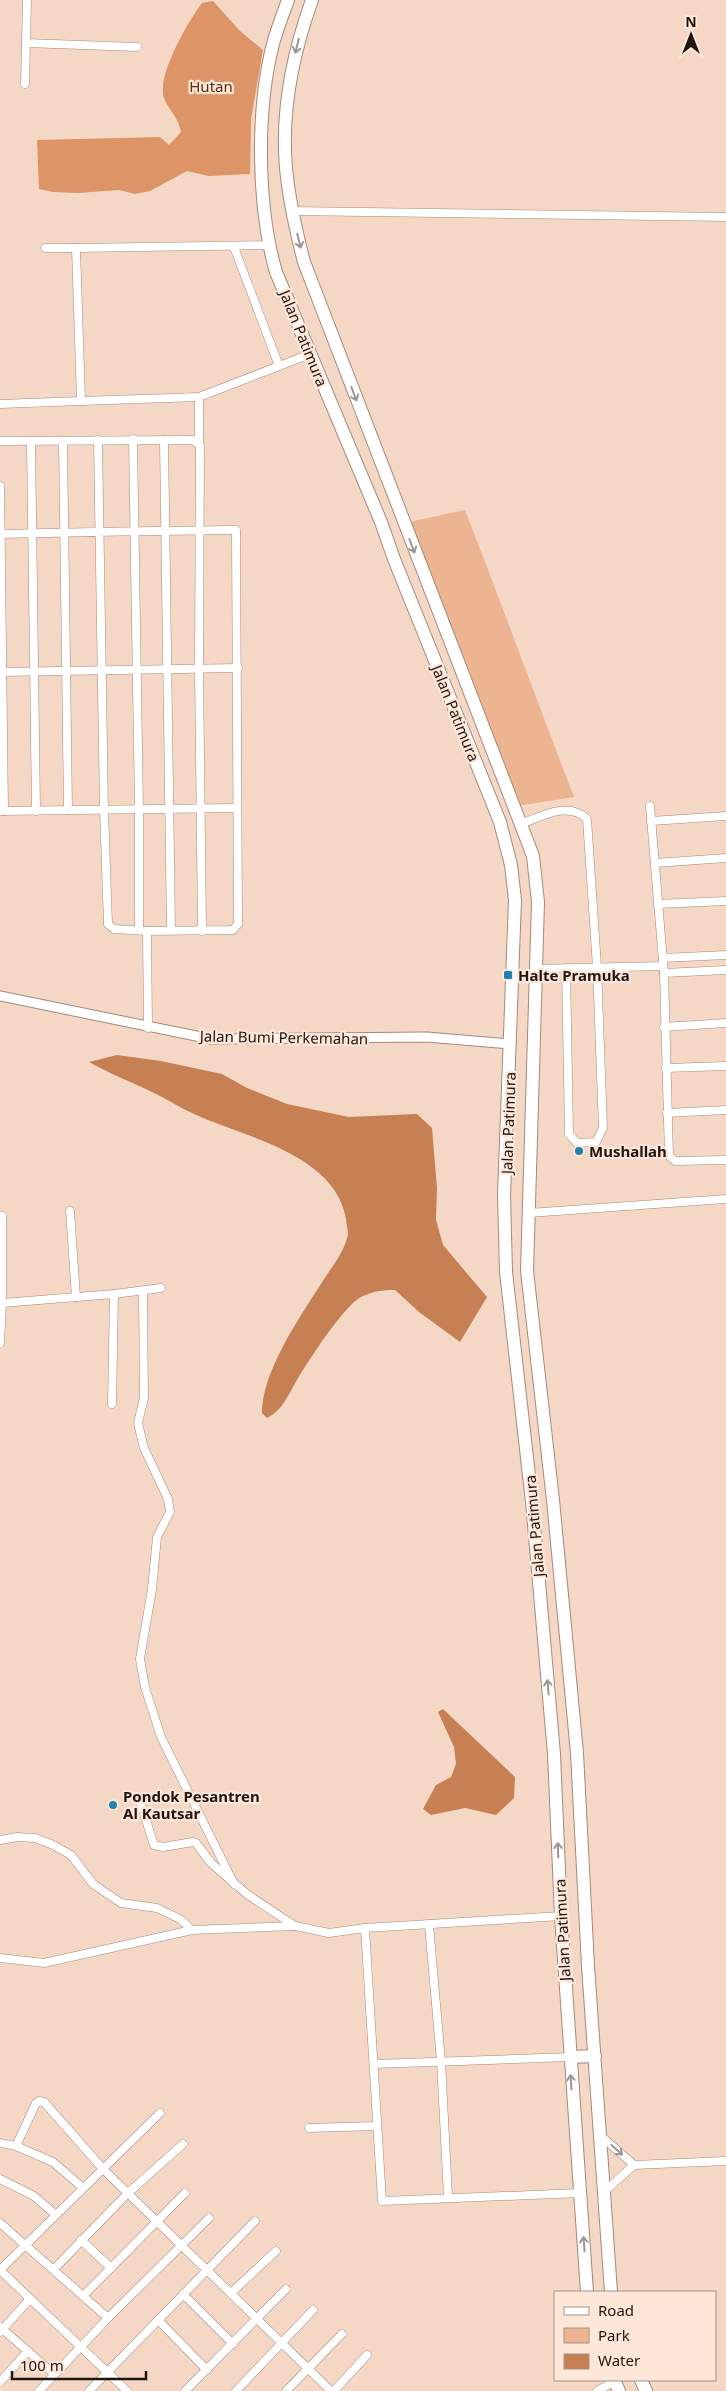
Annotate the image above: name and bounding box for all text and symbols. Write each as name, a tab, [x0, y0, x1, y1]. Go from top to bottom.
north arrow	[666, 10, 716, 60]
text: N	[685, 12, 697, 31]
one-way arrow	[292, 38, 301, 54]
park label: Hutan	[189, 76, 233, 96]
one-way arrow	[295, 233, 304, 249]
street label: Jalan Patimura	[275, 285, 332, 389]
one-way arrow	[350, 386, 359, 401]
one-way arrow	[408, 538, 417, 553]
street label: Jalan Patimura	[427, 660, 484, 764]
place label: Halte Pramuka	[518, 965, 630, 985]
marker: Halte Pramuka	[502, 969, 514, 981]
street label: Jalan Bumi Perkemahan	[198, 1025, 368, 1048]
street label: Jalan Patimura	[496, 1072, 520, 1176]
place label: Mushallah	[589, 1141, 667, 1161]
marker: Mushallah	[573, 1145, 585, 1157]
street label: Jalan Patimura	[520, 1474, 549, 1580]
one-way arrow	[543, 1680, 553, 1696]
place label: Pondok Pesantren Al Kautsar	[123, 1786, 260, 1823]
marker: Pondok Pesantren Al Kautsar	[107, 1799, 119, 1811]
one-way arrow	[553, 1842, 562, 1858]
street label: Jalan Patimura	[549, 1878, 575, 1984]
one-way arrow	[567, 2074, 576, 2090]
one-way arrow	[611, 2144, 624, 2156]
one-way arrow	[579, 2236, 588, 2252]
legend	[554, 2291, 716, 2381]
text: Road	[598, 2300, 634, 2320]
text: Park	[598, 2325, 630, 2345]
scale bar	[12, 2348, 146, 2380]
text: Water	[598, 2350, 640, 2370]
text: 100 m	[20, 2355, 64, 2375]

